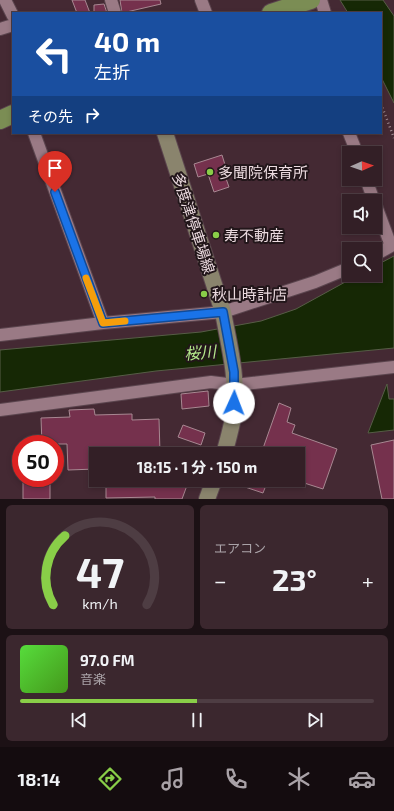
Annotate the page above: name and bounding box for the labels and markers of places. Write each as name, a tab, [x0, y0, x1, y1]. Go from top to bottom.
pin	[38, 151, 72, 192]
place label: 多聞院保育所	[218, 163, 308, 181]
marker: 多聞院保育所	[205, 167, 215, 177]
place label: 寿不動産	[224, 226, 284, 244]
marker: 寿不動産	[211, 230, 221, 240]
place label: 秋山時計店	[212, 285, 287, 303]
marker: 秋山時計店	[199, 289, 209, 299]

